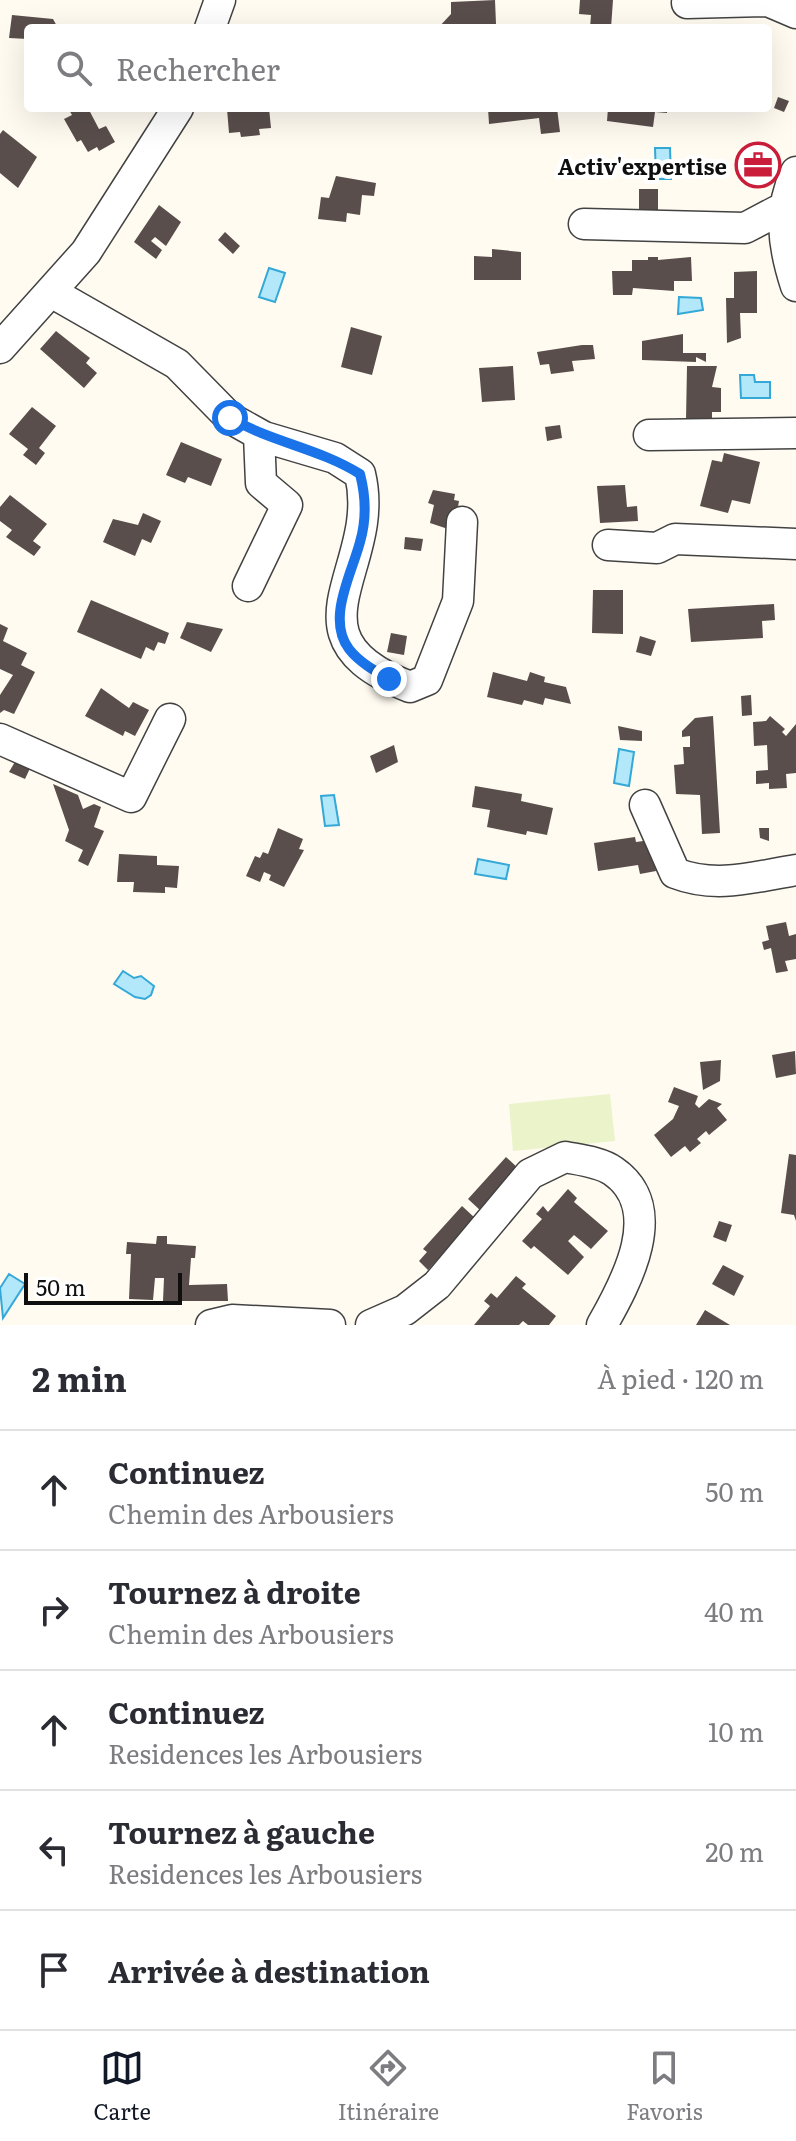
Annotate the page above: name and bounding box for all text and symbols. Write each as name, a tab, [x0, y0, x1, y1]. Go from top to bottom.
search box	[24, 24, 772, 112]
icon: search	[52, 46, 96, 90]
text: Rechercher	[116, 46, 280, 90]
office icon: Activ'expertise	[734, 141, 782, 189]
place label: Activ'expertise	[558, 149, 727, 182]
route start	[212, 400, 248, 436]
route end	[371, 661, 407, 697]
scale bar	[24, 1269, 182, 1305]
text: 50 m	[36, 1270, 86, 1303]
text: 2 min	[32, 1352, 127, 1402]
text: À pied · 120 m	[597, 1358, 764, 1397]
text: Continuez	[108, 1449, 265, 1493]
icon: ahead	[32, 1468, 76, 1512]
text: 50 m	[705, 1471, 764, 1510]
text: Chemin des Arbousiers	[108, 1493, 394, 1532]
text: Tournez à droite	[108, 1569, 361, 1613]
icon: right	[32, 1588, 76, 1632]
text: 40 m	[704, 1591, 764, 1630]
text: Chemin des Arbousiers	[108, 1613, 394, 1652]
text: Continuez	[108, 1689, 265, 1733]
icon: ahead	[32, 1708, 76, 1752]
text: 10 m	[708, 1711, 764, 1750]
text: Residences les Arbousiers	[108, 1733, 422, 1772]
text: Tournez à gauche	[108, 1809, 375, 1853]
icon: left	[32, 1828, 76, 1872]
text: 20 m	[705, 1831, 764, 1870]
text: Residences les Arbousiers	[108, 1853, 422, 1892]
icon: arrive	[32, 1948, 76, 1992]
text: Arrivée à destination	[108, 1948, 430, 1992]
tab: Carte	[93, 2046, 151, 2127]
tab: Itinéraire	[338, 2046, 439, 2127]
tab: Favoris	[626, 2046, 703, 2127]

